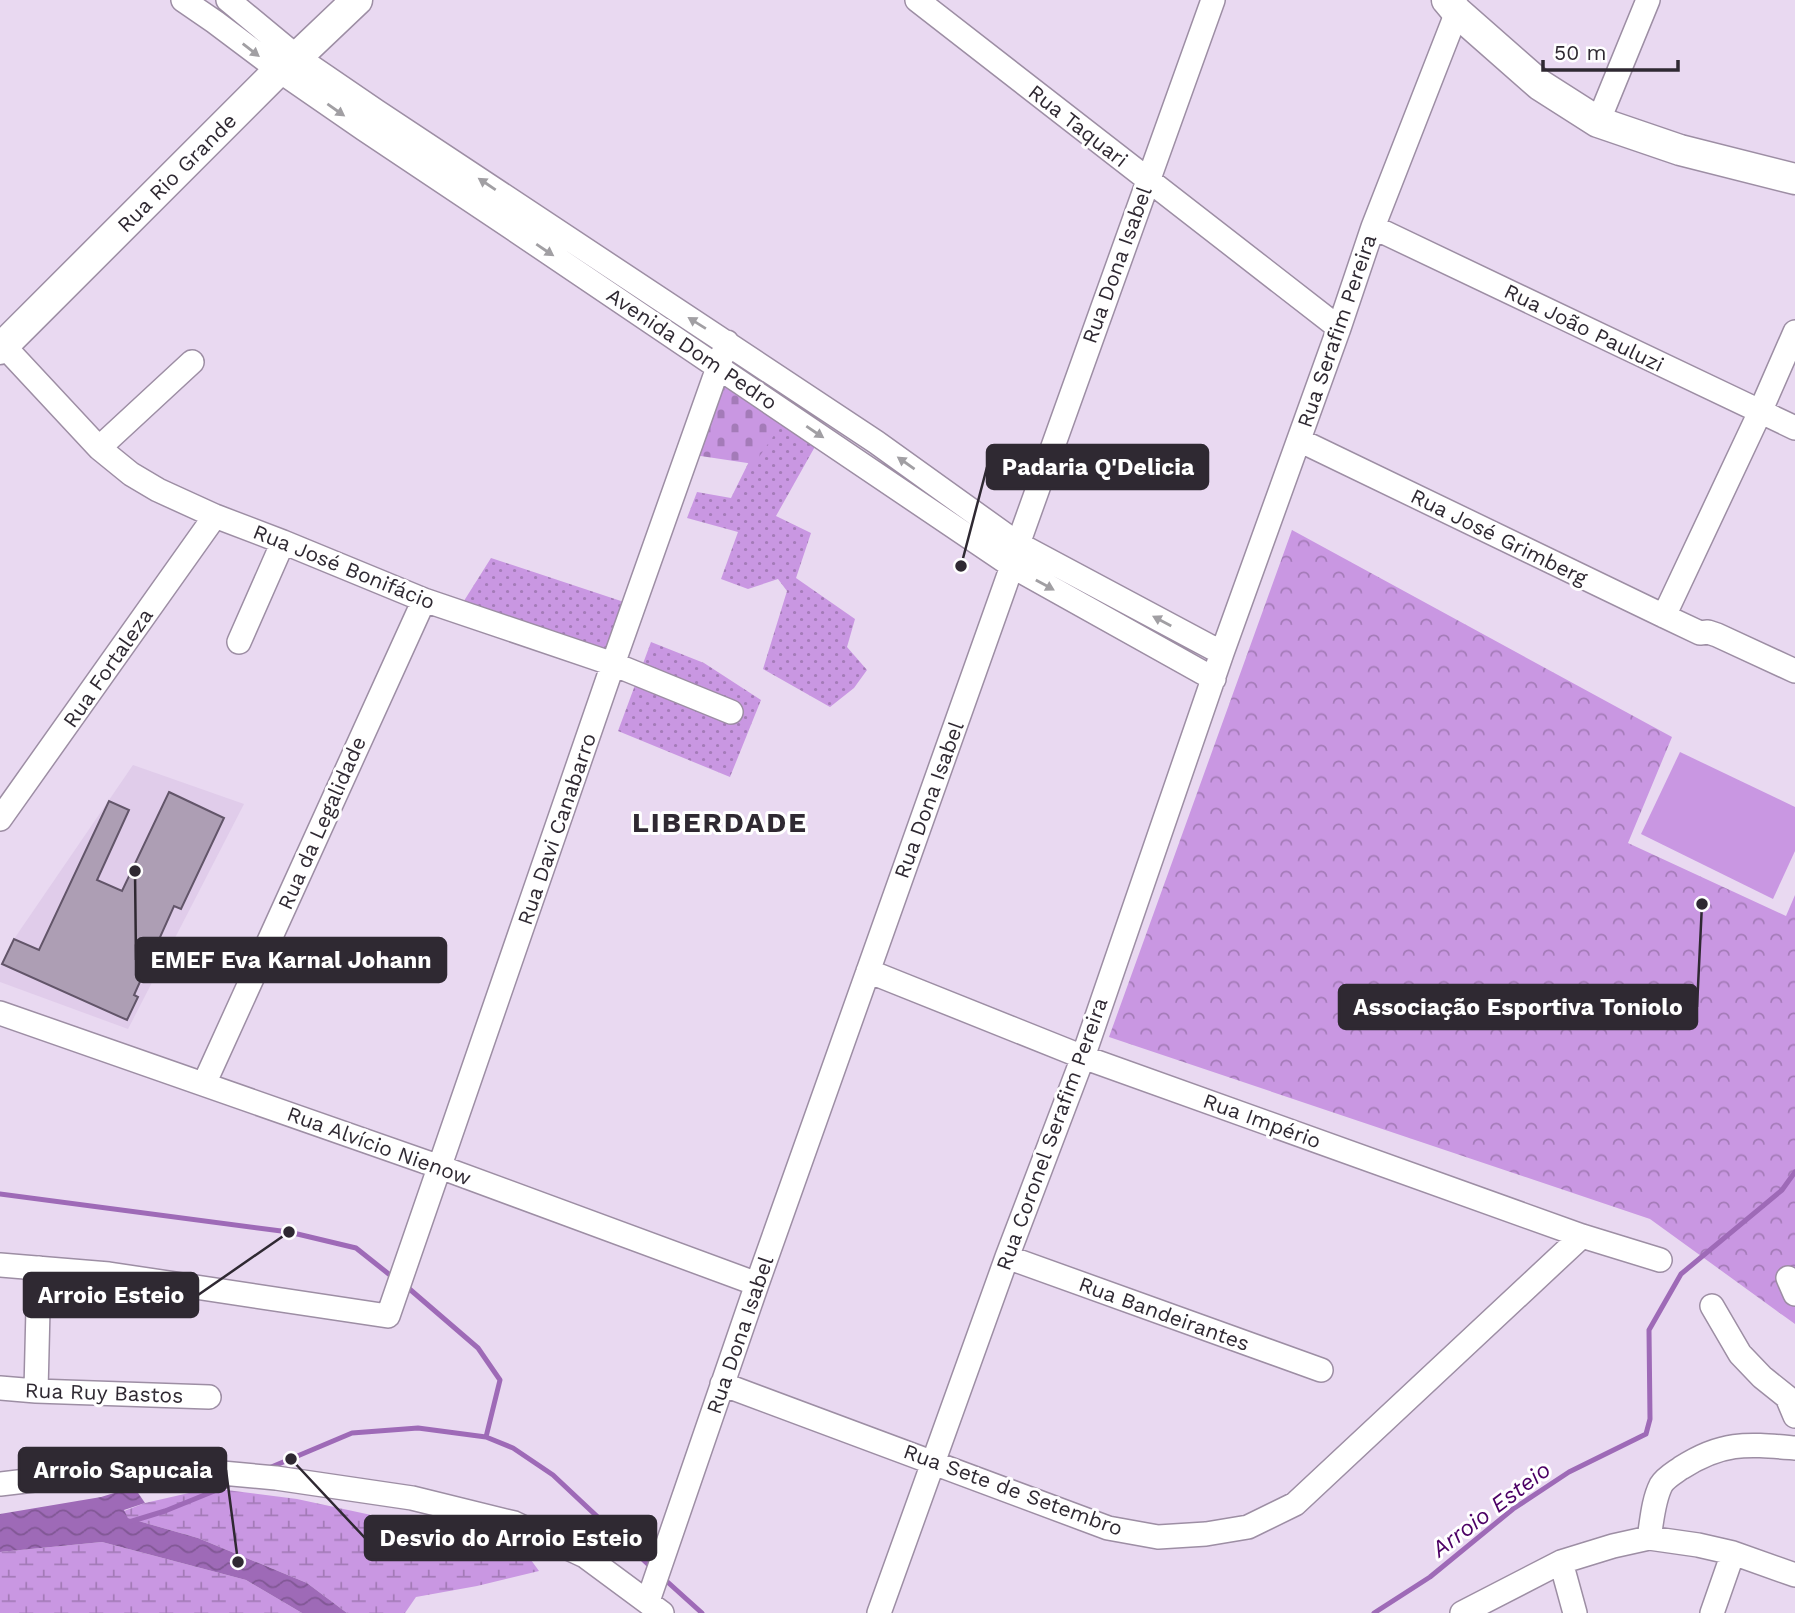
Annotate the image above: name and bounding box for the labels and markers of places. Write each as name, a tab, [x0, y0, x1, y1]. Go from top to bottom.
callout: Padaria Q'Delicia	[987, 445, 1208, 489]
callout: EMEF Eva Karnal Johann	[136, 938, 446, 982]
callout: Associação Esportiva Toniolo	[1339, 985, 1697, 1029]
callout: Arroio Esteio	[24, 1273, 198, 1317]
callout: Arroio Sapucaia	[19, 1448, 226, 1492]
callout: Desvio do Arroio Esteio	[365, 1516, 656, 1560]

